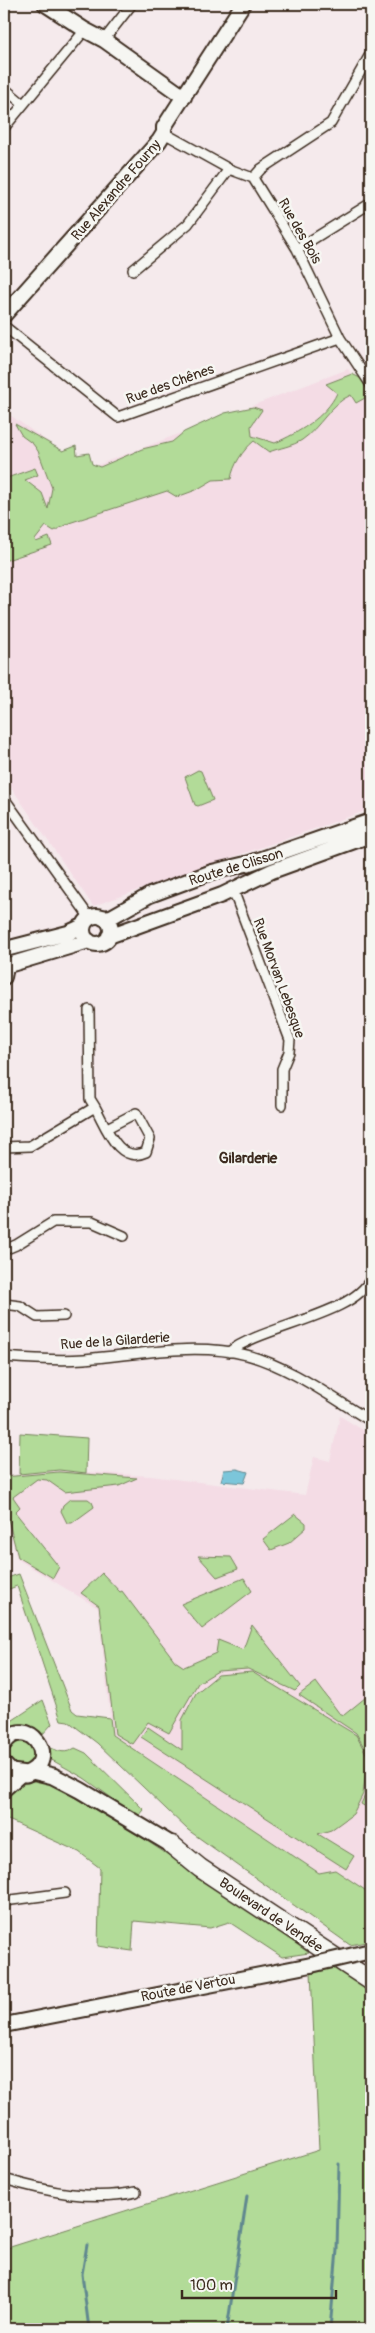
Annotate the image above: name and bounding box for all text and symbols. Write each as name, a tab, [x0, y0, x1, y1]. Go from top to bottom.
street label: Rue Alexandre Fourny	[68, 136, 164, 244]
street label: Rue des Bois	[275, 195, 326, 267]
street label: Rue des Chênes	[124, 360, 217, 408]
street label: Route de Clisson	[187, 845, 285, 889]
street label: Rue Morvan Lebesque	[249, 916, 309, 1040]
district label: Gilarderie	[219, 1149, 278, 1168]
street label: Rue de la Gilarderie	[60, 1329, 170, 1353]
street label: Boulevard de Vendée	[216, 1874, 326, 1956]
street label: Route de Vertou	[139, 1971, 237, 2005]
scale bar	[182, 2268, 336, 2300]
text: 100 m	[190, 2276, 233, 2295]

